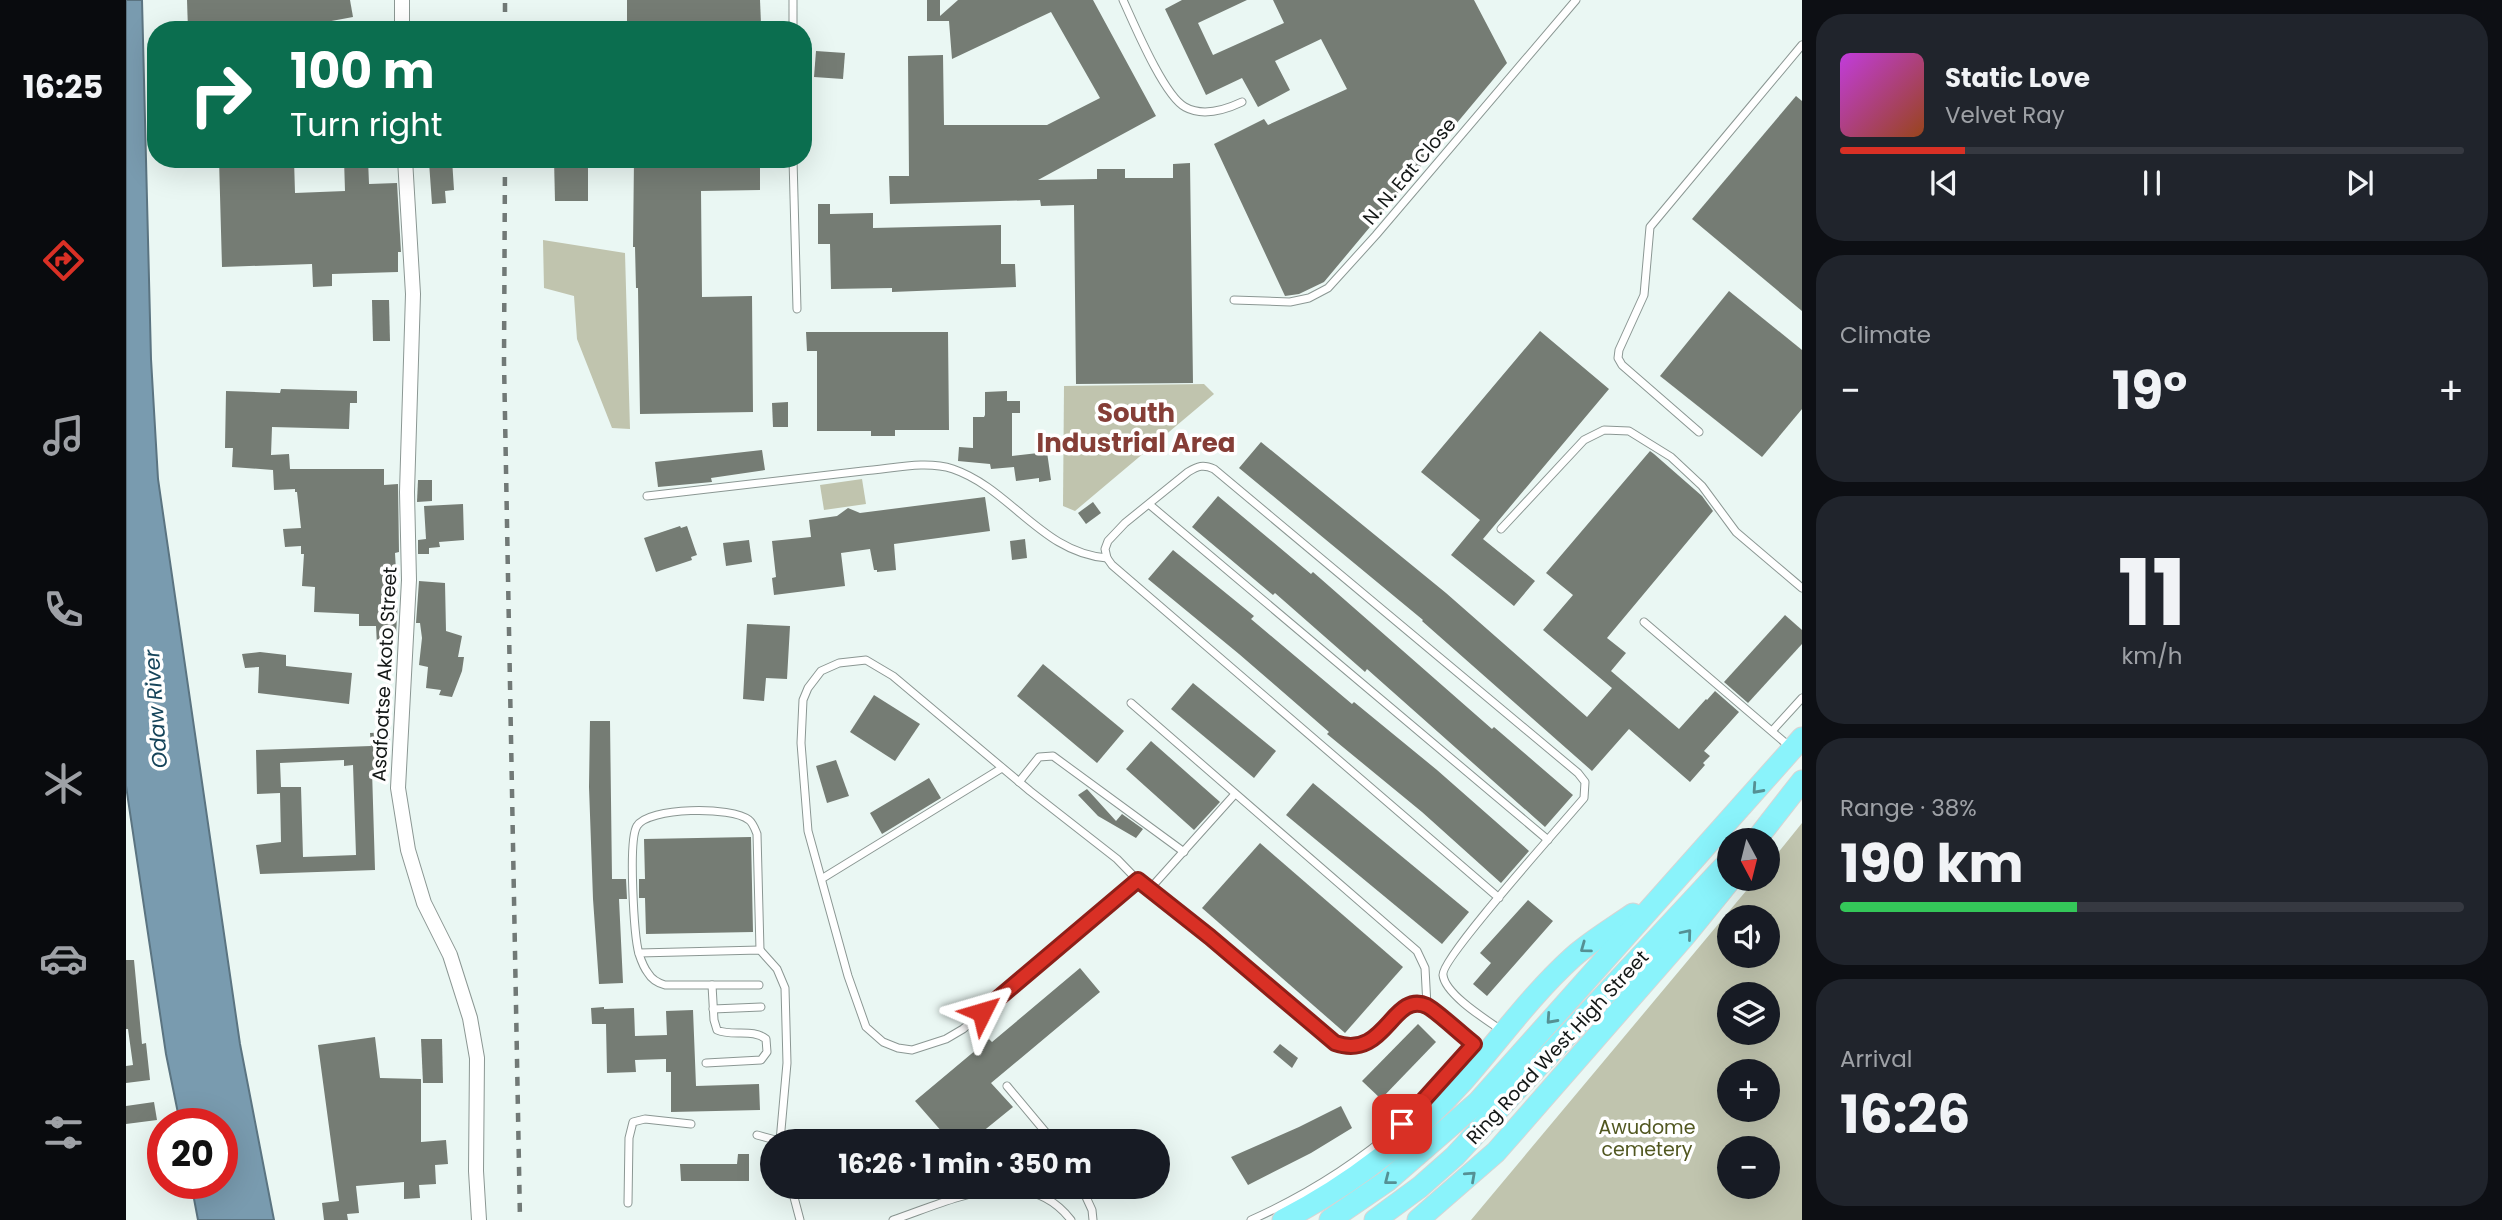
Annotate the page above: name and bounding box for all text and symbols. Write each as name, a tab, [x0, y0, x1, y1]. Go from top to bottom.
text: 100 m	[290, 37, 435, 105]
icon: right	[175, 49, 266, 140]
text: Static Love	[1945, 60, 2090, 96]
text: 16:25	[23, 64, 103, 109]
text: Velvet Ray	[1945, 99, 2065, 131]
text: Turn right	[290, 102, 442, 147]
street label: N. N. Eat Close	[1356, 112, 1462, 231]
icon: previous	[1925, 164, 1963, 202]
icon: pause	[2133, 164, 2171, 202]
icon: next	[2341, 164, 2379, 202]
icon: directions	[39, 236, 88, 285]
text: Climate	[1840, 319, 1931, 351]
text: 19°	[2112, 354, 2187, 427]
text: −	[1840, 364, 1861, 417]
text: +	[2438, 364, 2464, 417]
district label: South Industrial Area	[1036, 395, 1236, 461]
icon: music	[39, 411, 88, 460]
text: 11	[2118, 529, 2186, 657]
street label: Asafoatse Akoto Street	[365, 566, 404, 782]
icon: phone	[39, 585, 88, 634]
text: km/h	[2121, 640, 2183, 672]
water label: Odaw River	[137, 648, 174, 769]
icon: climate	[39, 759, 88, 808]
one-way arrow	[1752, 781, 1765, 794]
text: Range · 38%	[1840, 792, 1977, 824]
text: 190 km	[1840, 827, 2024, 900]
north arrow	[1717, 828, 1780, 891]
map controls	[1717, 828, 1780, 1199]
button: sound	[1717, 905, 1780, 968]
one-way arrow	[1679, 929, 1691, 942]
icon: car	[39, 934, 88, 983]
one-way arrow	[1580, 940, 1593, 952]
street label: Ring Road West High Street	[1460, 944, 1655, 1150]
position arrow	[945, 975, 1019, 1049]
button: layers	[1717, 982, 1780, 1045]
one-way arrow	[1547, 1011, 1559, 1024]
text: Arrival	[1840, 1043, 1912, 1075]
button: +	[1717, 1059, 1780, 1122]
text: 16:26	[1840, 1078, 1970, 1151]
pin	[1372, 1094, 1432, 1154]
icon: arrive	[1383, 1105, 1421, 1143]
icon: filters	[39, 1108, 88, 1157]
speed limit sign: 20	[147, 1108, 238, 1199]
park label: Awudome cemetery	[1599, 1114, 1695, 1163]
button: −	[1717, 1136, 1780, 1199]
text: 16:26 · 1 min · 350 m	[838, 1146, 1092, 1182]
one-way arrow	[1384, 1171, 1397, 1184]
one-way arrow	[1462, 1172, 1475, 1184]

